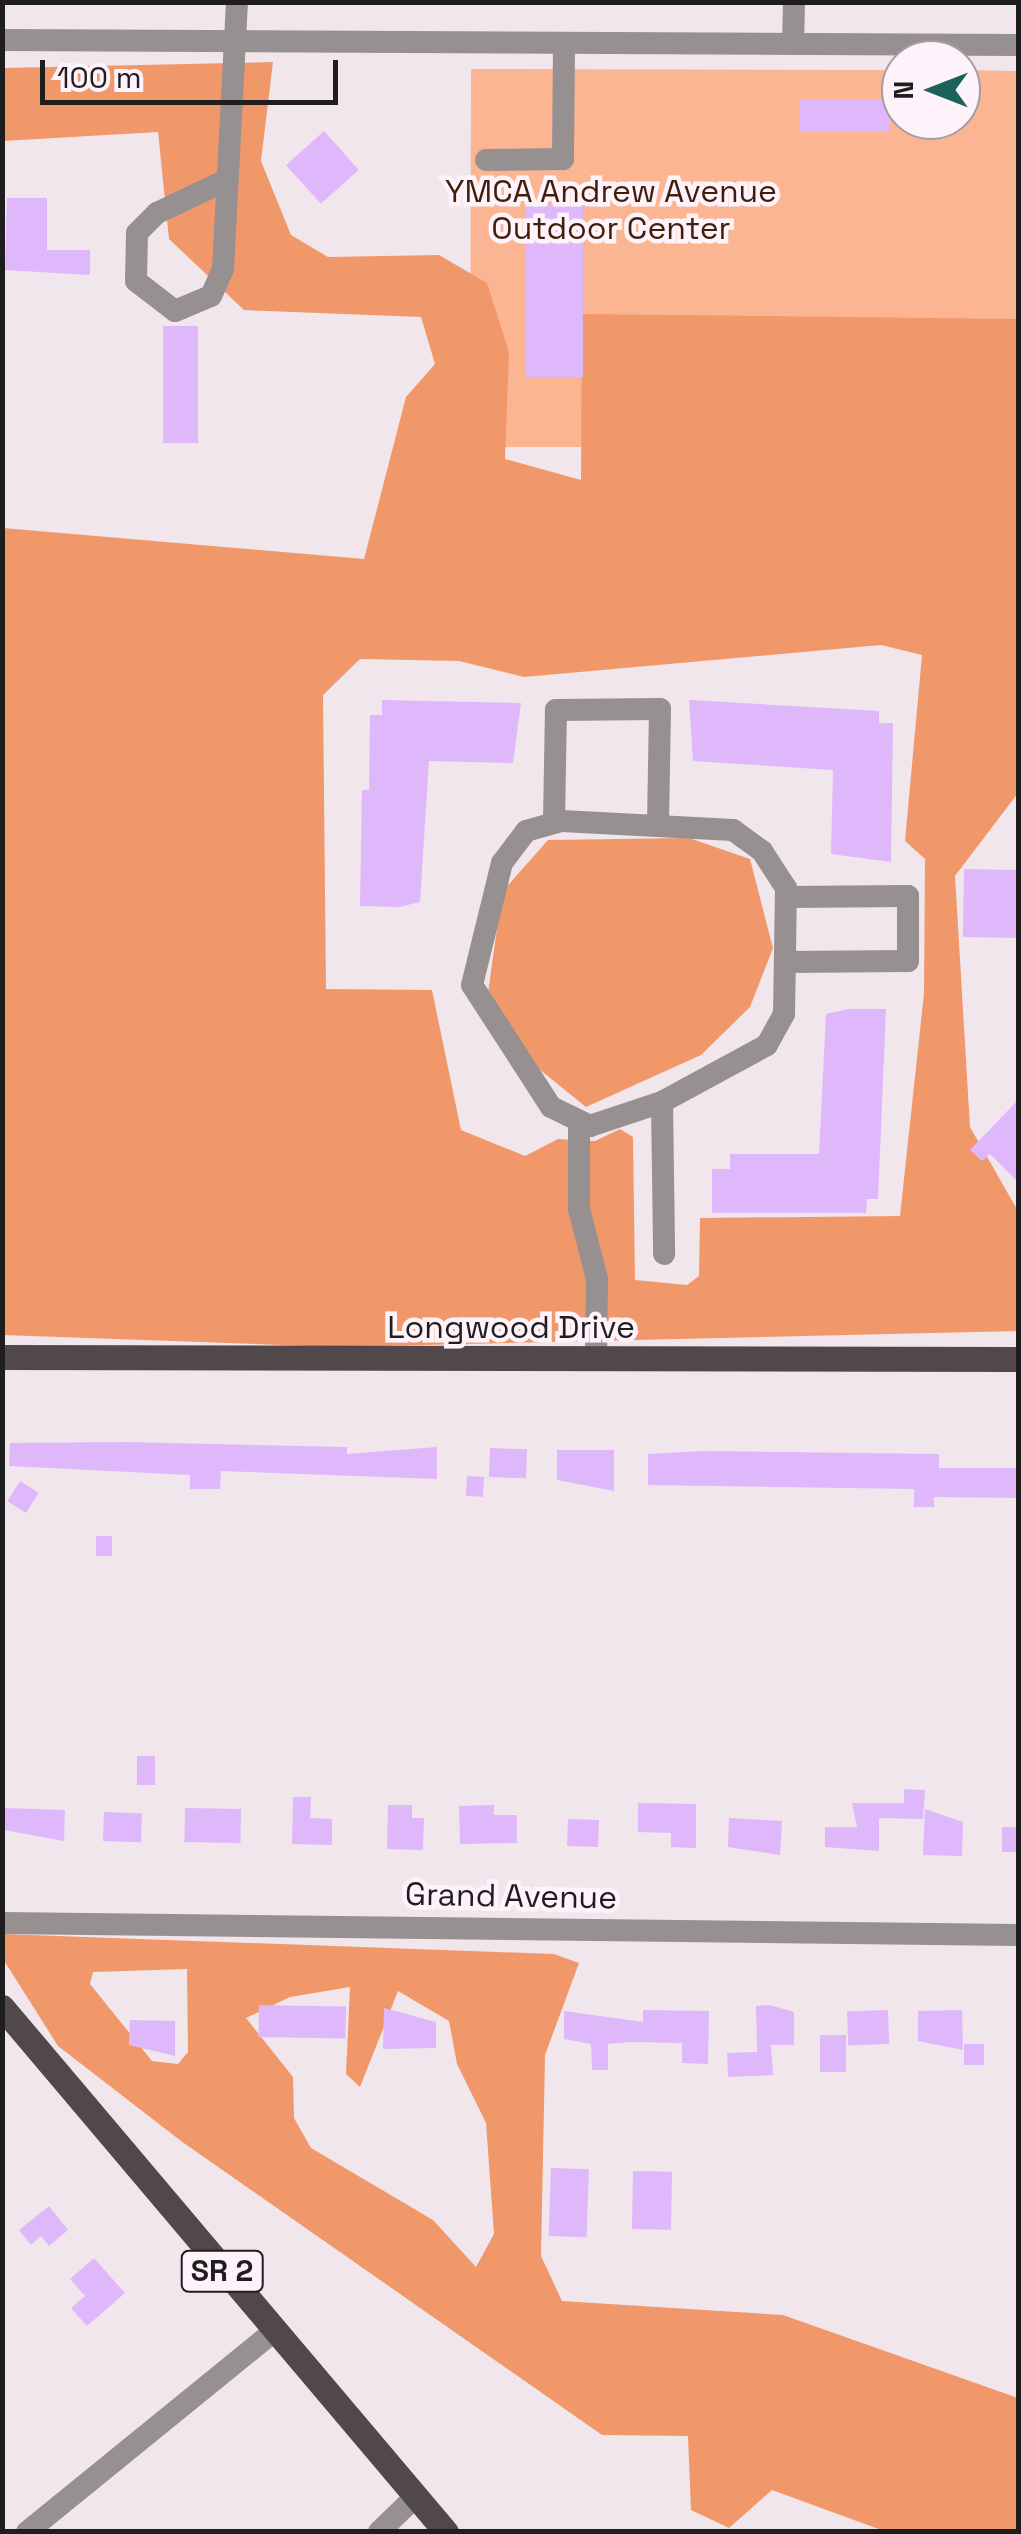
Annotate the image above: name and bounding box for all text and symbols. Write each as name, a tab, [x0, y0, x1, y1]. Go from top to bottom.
scale bar	[45, 40, 342, 102]
north arrow	[881, 40, 981, 140]
text: 100 m	[57, 58, 142, 97]
text: N	[885, 81, 921, 99]
park label: YMCA Andrew Avenue Outdoor Center	[444, 173, 778, 248]
street label: Longwood Drive	[387, 1308, 635, 1346]
street label: Grand Avenue	[404, 1875, 618, 1917]
road number: SR 2	[180, 2246, 264, 2296]

